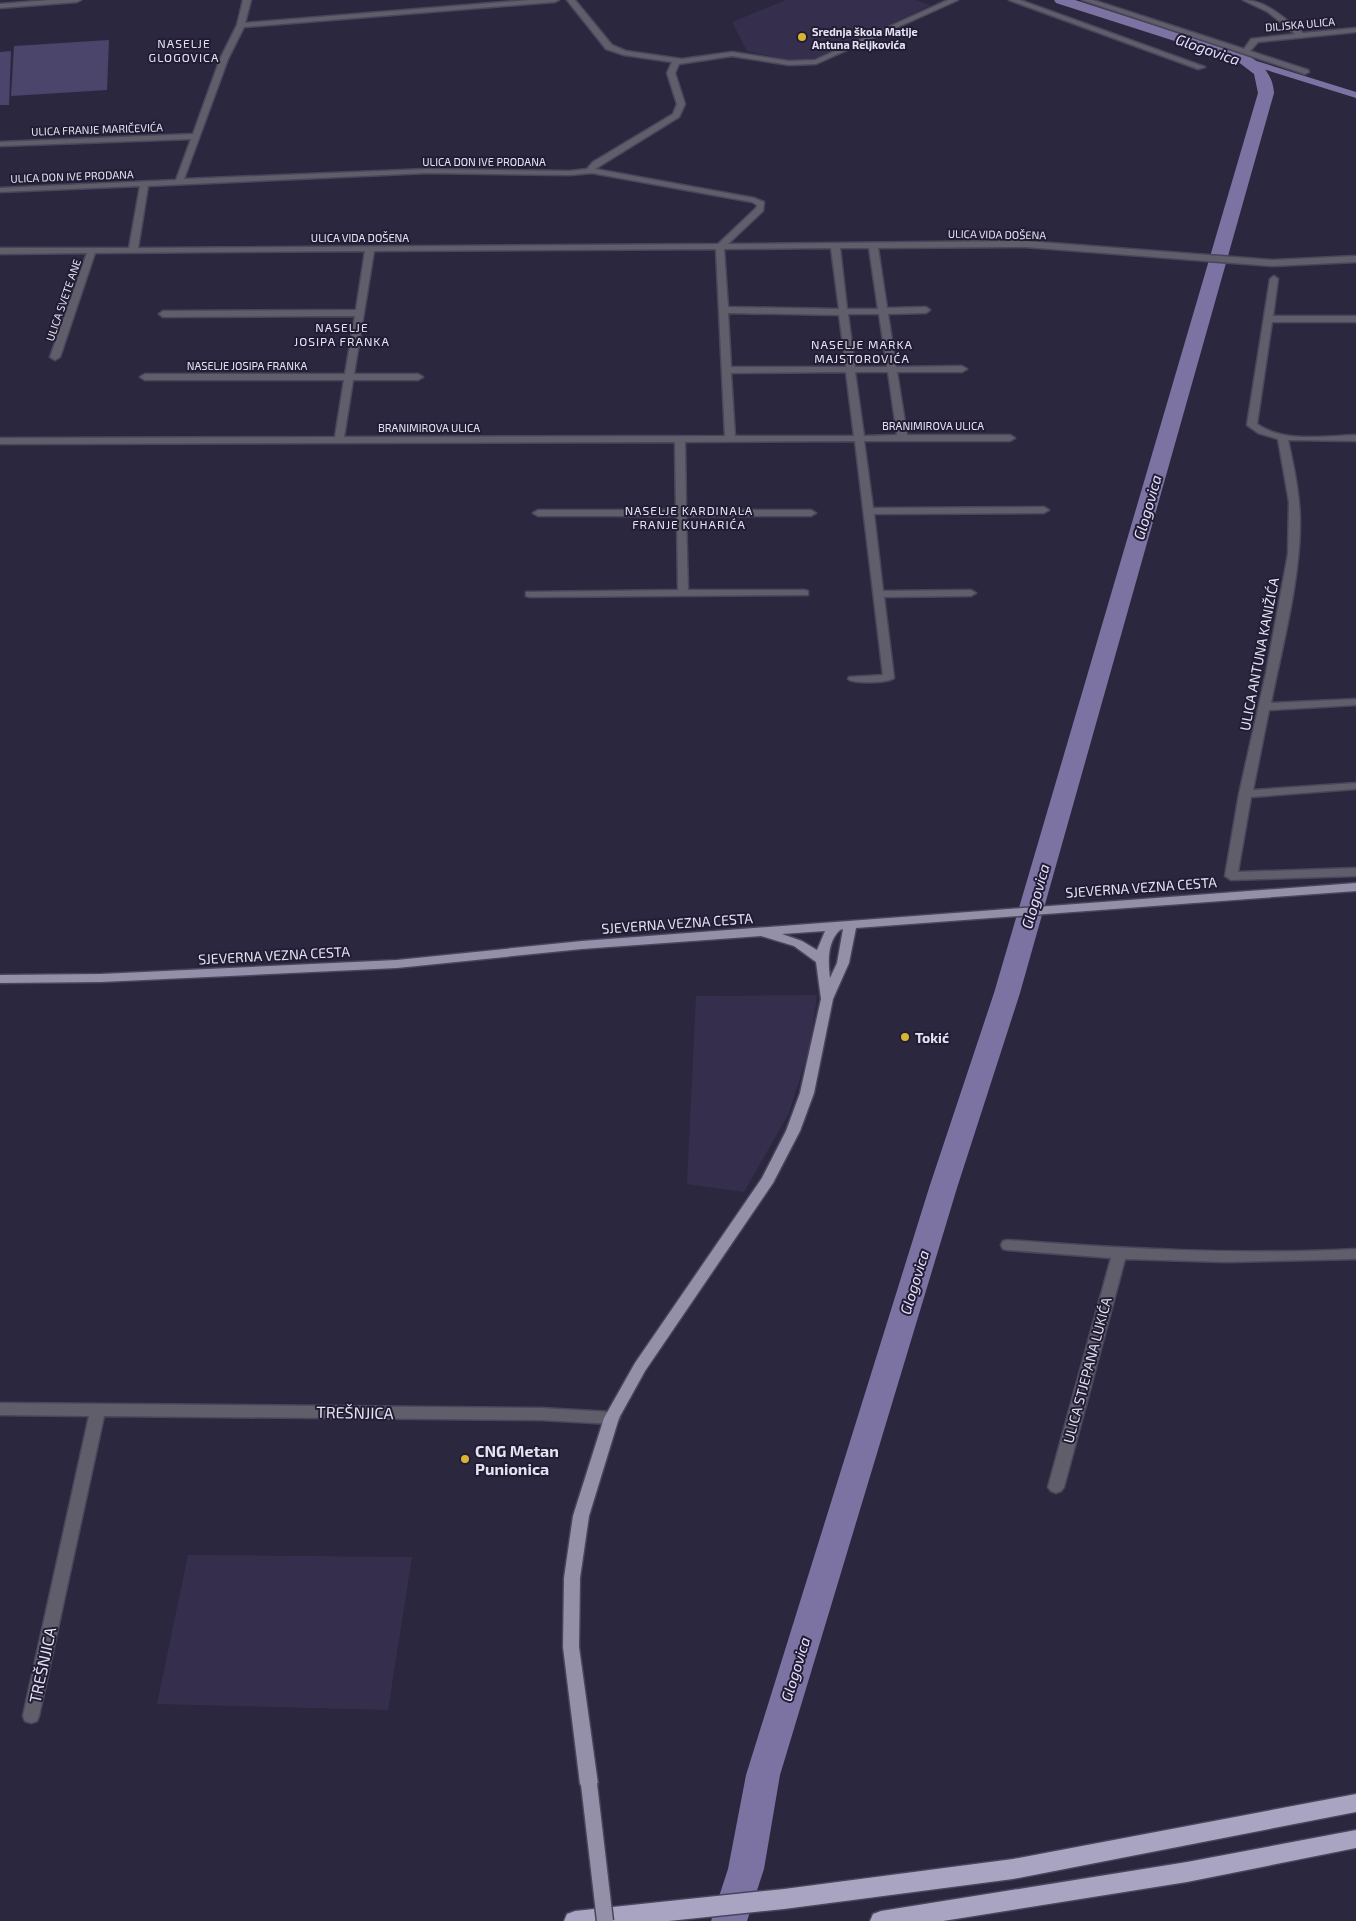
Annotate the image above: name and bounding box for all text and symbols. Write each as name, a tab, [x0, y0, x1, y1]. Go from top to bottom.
street label: DILJSKA ULICA	[1264, 14, 1336, 34]
place label: Srednja škola Matije Antuna Reljkovića	[812, 25, 918, 52]
water label: Glogovica	[1174, 30, 1242, 68]
marker: Srednja škola Matije Antuna Reljkovića	[796, 31, 808, 43]
district label: NASELJE GLOGOVICA	[149, 36, 219, 64]
street label: ULICA FRANJE MARIČEVIĆA	[31, 120, 163, 138]
street label: ULICA DON IVE PRODANA	[422, 155, 546, 168]
street label: ULICA DON IVE PRODANA	[10, 167, 134, 185]
street label: ULICA VIDA DOŠENA	[948, 227, 1046, 241]
street label: ULICA VIDA DOŠENA	[311, 231, 409, 244]
street label: ULICA SVETE ANE	[43, 257, 83, 343]
district label: NASELJE JOSIPA FRANKA	[294, 320, 390, 348]
district label: NASELJE MARKA MAJSTOROVIĆA	[811, 337, 913, 365]
street label: NASELJE JOSIPA FRANKA	[187, 359, 307, 372]
street label: BRANIMIROVA ULICA	[882, 419, 984, 432]
street label: BRANIMIROVA ULICA	[378, 421, 480, 434]
water label: Glogovica	[1129, 472, 1165, 542]
district label: NASELJE KARDINALA FRANJE KUHARIĆA	[625, 503, 753, 531]
street label: ULICA ANTUNA KANIŽIĆA	[1236, 576, 1282, 732]
water label: Glogovica	[1017, 861, 1053, 931]
street label: SJEVERNA VEZNA CESTA	[1065, 873, 1218, 901]
street label: SJEVERNA VEZNA CESTA	[601, 909, 754, 937]
street label: SJEVERNA VEZNA CESTA	[198, 943, 351, 967]
place label: Tokić	[915, 1029, 949, 1046]
marker: Tokić	[899, 1031, 911, 1043]
water label: Glogovica	[896, 1248, 932, 1316]
street label: ULICA STJEPANA LUKIĆA	[1059, 1295, 1115, 1445]
street label: TREŠNJICA	[316, 1402, 394, 1422]
place label: CNG Metan Punionica	[475, 1441, 559, 1478]
marker: CNG Metan Punionica	[459, 1453, 471, 1465]
street label: TREŠNJICA	[25, 1625, 59, 1705]
water label: Glogovica	[777, 1635, 813, 1703]

